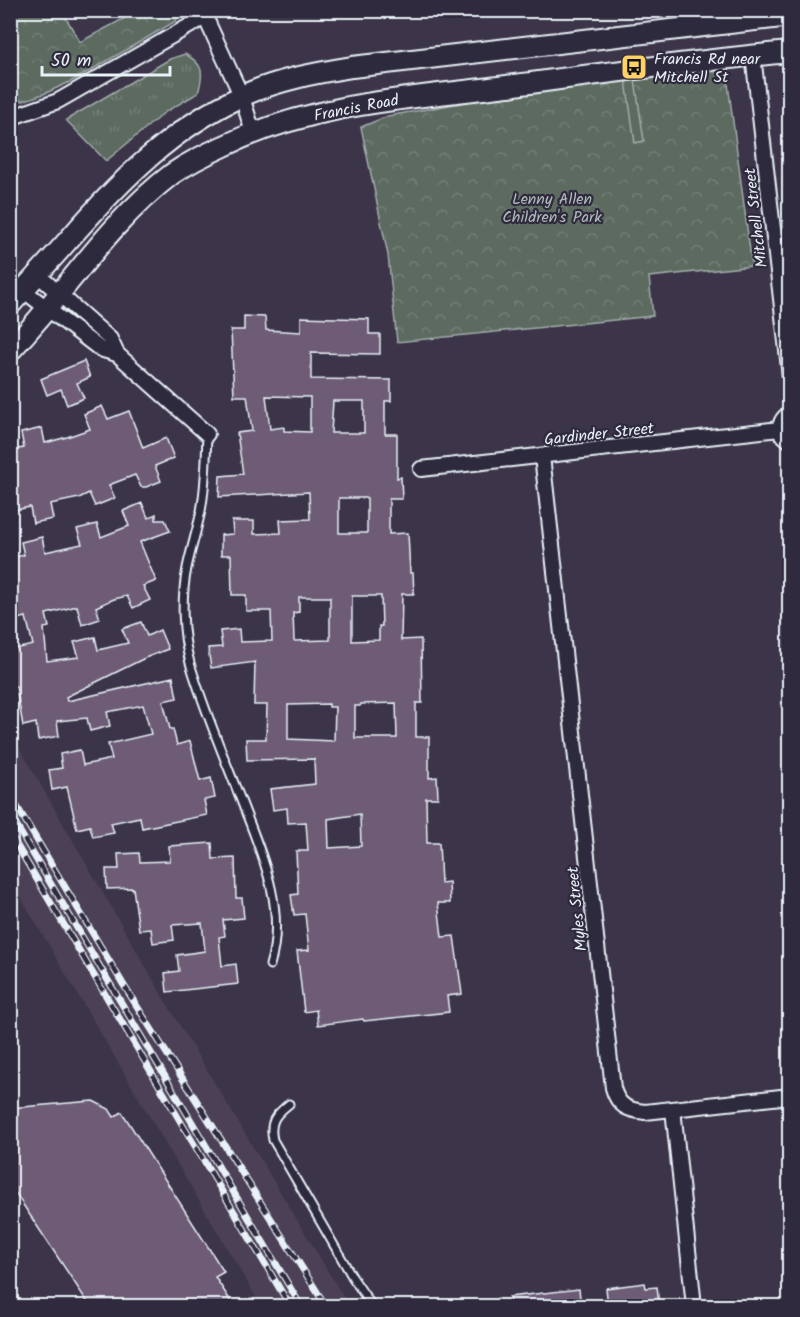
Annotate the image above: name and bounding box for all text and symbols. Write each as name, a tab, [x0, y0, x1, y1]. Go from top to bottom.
scale bar	[42, 39, 170, 77]
text: 50 m	[51, 47, 91, 76]
place label: Francis Rd near Mitchell St	[654, 47, 762, 90]
bus stop icon: Francis Rd near Mitchell St	[619, 52, 649, 82]
street label: Francis Road	[312, 88, 402, 129]
street label: Mitchell Street	[738, 166, 775, 269]
park label: Lenny Allen Children's Park	[502, 187, 602, 230]
street label: Gardinder Street	[543, 416, 656, 453]
street label: Myles Street	[561, 864, 594, 952]

